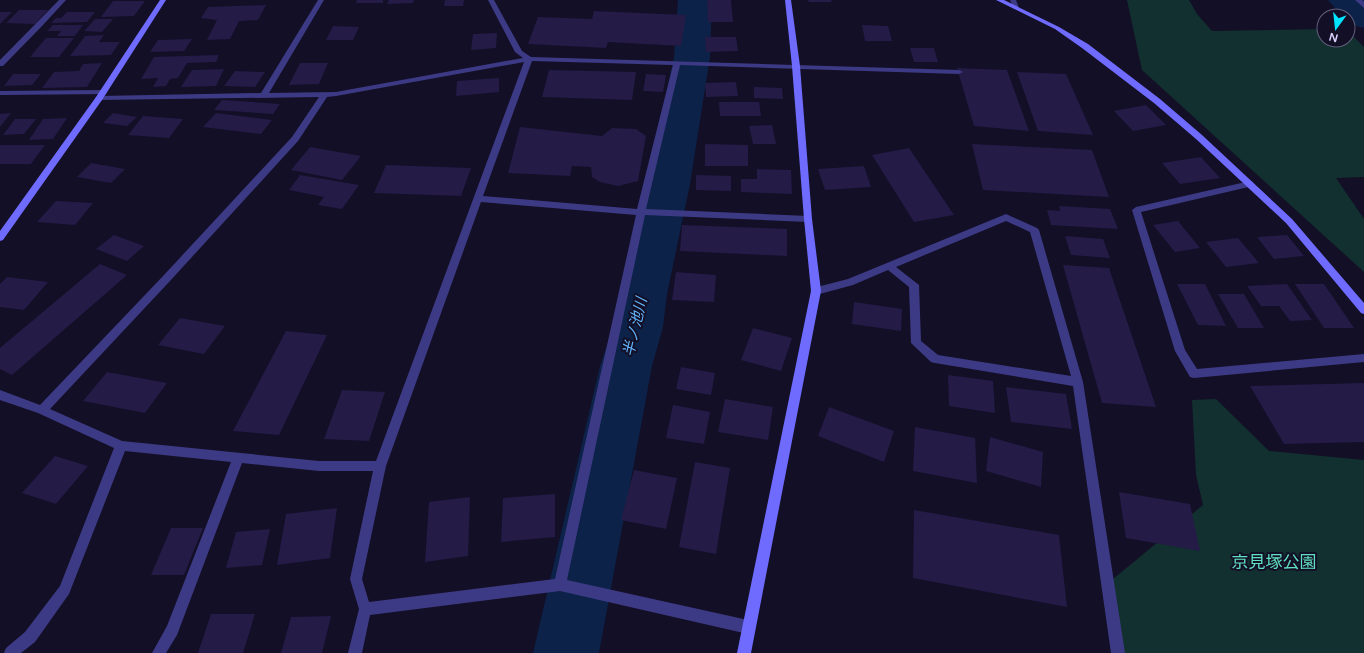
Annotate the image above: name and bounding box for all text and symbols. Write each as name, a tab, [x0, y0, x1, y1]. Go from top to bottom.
north arrow	[1316, 8, 1356, 48]
text: N	[1328, 30, 1339, 45]
water label: 半ノ池川	[619, 294, 651, 358]
park label: 京見塚公園	[1232, 552, 1317, 573]

